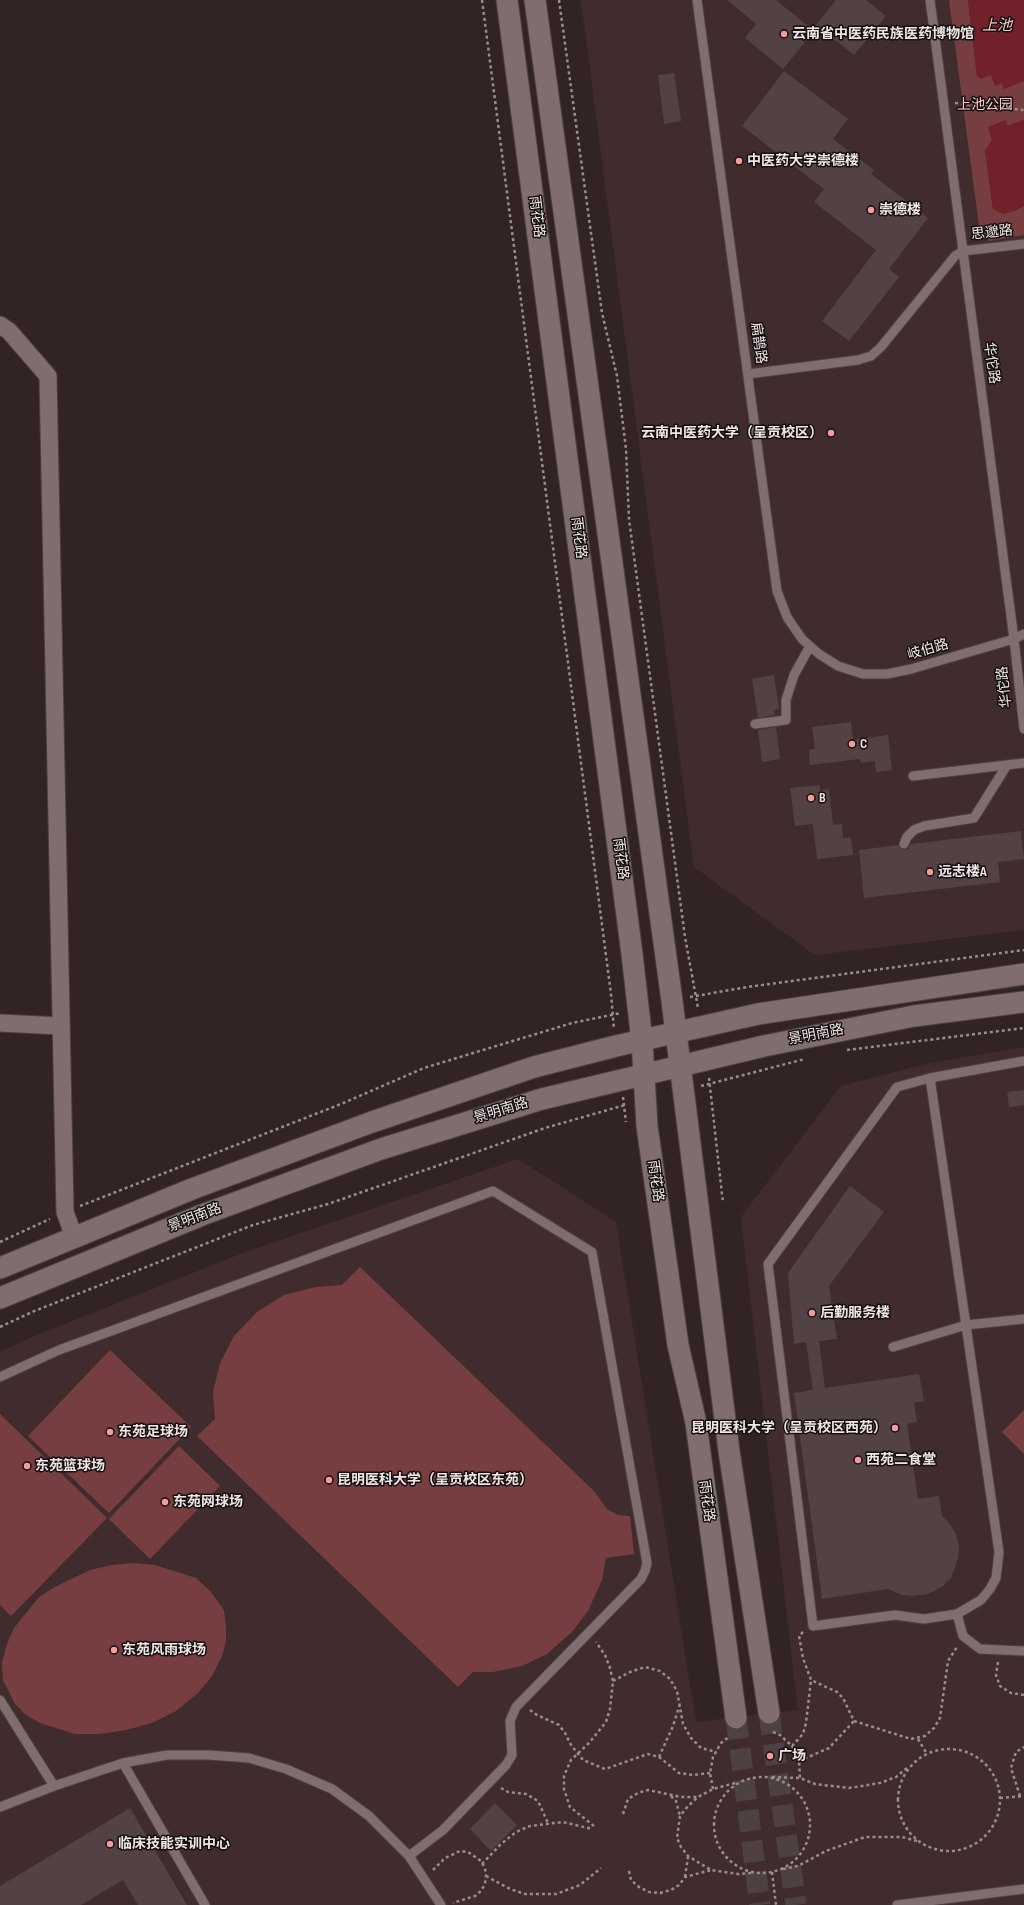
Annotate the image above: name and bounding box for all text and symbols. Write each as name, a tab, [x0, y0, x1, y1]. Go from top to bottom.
water label: 上池	[982, 17, 1012, 35]
place label: 云南省中医药民族医药博物馆	[792, 26, 974, 42]
marker: 云南省中医药民族医药博物馆	[779, 29, 789, 39]
park label: 上池公园	[957, 97, 1013, 113]
place label: 中医药大学崇德楼	[747, 153, 859, 169]
marker: 中医药大学崇德楼	[734, 156, 744, 166]
street label: 雨花路	[525, 195, 547, 239]
place label: 崇德楼	[879, 202, 921, 218]
marker: 崇德楼	[866, 205, 876, 215]
street label: 思邈路	[970, 222, 1014, 244]
street label: 扁鹊路	[747, 321, 769, 365]
street label: 华佗路	[980, 341, 1002, 385]
place label: 云南中医药大学（呈贡校区）	[641, 425, 823, 441]
marker: 云南中医药大学（呈贡校区）	[826, 428, 836, 438]
street label: 雨花路	[567, 516, 589, 560]
street label: 岐伯路	[905, 636, 951, 664]
street label: 华佗路	[994, 665, 1016, 709]
place label: C	[860, 736, 867, 752]
marker: C	[847, 739, 857, 749]
place label: B	[819, 790, 826, 806]
marker: B	[806, 793, 816, 803]
street label: 雨花路	[609, 837, 631, 881]
place label: 远志楼A	[938, 864, 987, 880]
marker: 远志楼A	[925, 867, 935, 877]
street label: 景明南路	[787, 1021, 845, 1049]
street label: 景明南路	[472, 1095, 530, 1127]
street label: 雨花路	[644, 1159, 666, 1203]
street label: 景明南路	[166, 1200, 224, 1236]
place label: 后勤服务楼	[820, 1305, 890, 1321]
marker: 后勤服务楼	[807, 1308, 817, 1318]
place label: 昆明医科大学（呈贡校区西苑）	[691, 1420, 887, 1436]
marker: 昆明医科大学（呈贡校区西苑）	[890, 1423, 900, 1433]
place label: 东苑足球场	[118, 1424, 188, 1440]
marker: 东苑足球场	[105, 1427, 115, 1437]
place label: 西苑二食堂	[866, 1452, 936, 1468]
marker: 西苑二食堂	[853, 1455, 863, 1465]
place label: 东苑篮球场	[35, 1458, 105, 1474]
marker: 东苑篮球场	[22, 1461, 32, 1471]
place label: 昆明医科大学（呈贡校区东苑）	[337, 1472, 533, 1488]
marker: 昆明医科大学（呈贡校区东苑）	[324, 1475, 334, 1485]
street label: 雨花路	[695, 1479, 717, 1523]
place label: 东苑网球场	[173, 1494, 243, 1510]
marker: 东苑网球场	[160, 1497, 170, 1507]
place label: 东苑风雨球场	[122, 1642, 206, 1658]
marker: 东苑风雨球场	[109, 1645, 119, 1655]
place label: 广场	[778, 1748, 806, 1764]
marker: 广场	[765, 1751, 775, 1761]
place label: 临床技能实训中心	[118, 1836, 230, 1852]
marker: 临床技能实训中心	[105, 1839, 115, 1849]

